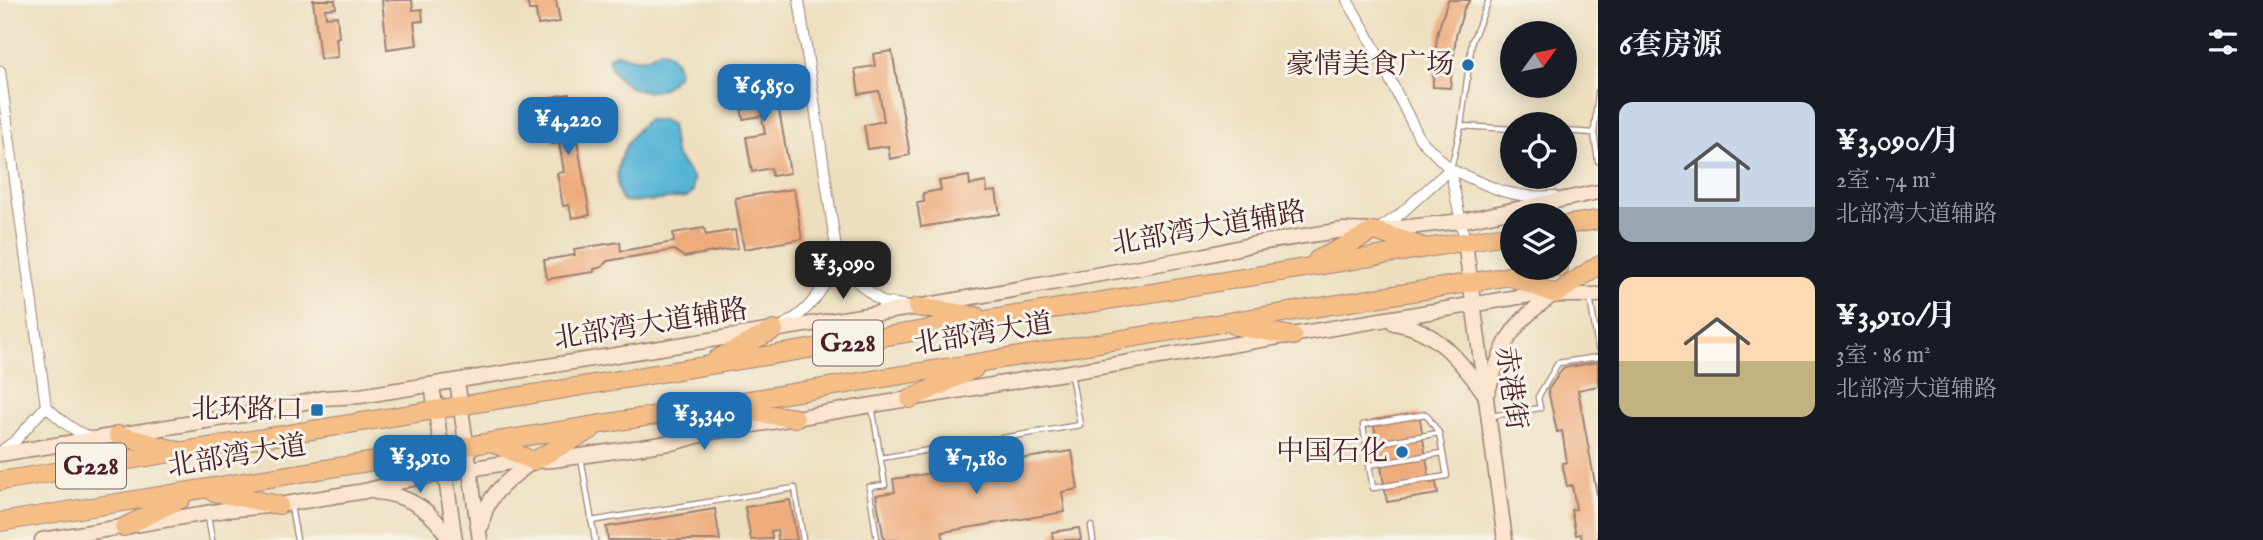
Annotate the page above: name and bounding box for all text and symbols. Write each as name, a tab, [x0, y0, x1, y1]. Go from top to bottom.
north arrow	[1500, 21, 1577, 98]
map controls	[1500, 21, 1577, 280]
icon: filters	[2204, 23, 2242, 61]
text: 6套房源	[1619, 27, 1722, 65]
place label: 豪情美食广场	[1286, 48, 1454, 83]
marker: 豪情美食广场	[1460, 57, 1476, 73]
pin: ¥6,850	[707, 64, 821, 124]
text: ¥6,850	[733, 72, 795, 101]
pin: ¥4,220	[511, 97, 625, 157]
text: ¥4,220	[534, 105, 602, 134]
button: locate	[1500, 112, 1577, 189]
text: ¥3,090/月	[1836, 123, 1960, 161]
icon: home	[1675, 130, 1759, 214]
text: 2室 · 74 m²	[1836, 166, 1936, 195]
street label: 北部湾大道辅路	[1109, 195, 1309, 263]
text: 北部湾大道辅路	[1836, 200, 1997, 229]
button: layers	[1500, 203, 1577, 280]
pin: ¥3,090	[786, 242, 900, 301]
text: ¥3,090	[811, 249, 875, 278]
street label: 北部湾大道辅路	[551, 292, 751, 358]
text: ¥3,910/月	[1836, 298, 1956, 336]
icon: home	[1675, 305, 1759, 389]
street label: 北部湾大道	[911, 307, 1055, 363]
road number: G228	[813, 320, 883, 366]
text: 3室 · 86 m²	[1836, 341, 1931, 370]
street label: 赤港街	[1487, 344, 1533, 432]
text: 北部湾大道辅路	[1836, 375, 1997, 404]
pin: ¥3,340	[647, 392, 761, 452]
place label: 北环路口	[191, 393, 303, 428]
text: ¥3,340	[673, 400, 735, 429]
marker: 北环路口	[309, 402, 325, 418]
street label: 北部湾大道	[165, 429, 309, 485]
pin: ¥3,910	[363, 435, 477, 495]
place label: 中国石化	[1276, 435, 1388, 470]
pin: ¥7,180	[919, 436, 1033, 496]
text: ¥3,910	[389, 443, 451, 472]
road number: G228	[56, 444, 126, 488]
text: ¥7,180	[945, 444, 1007, 473]
marker: 中国石化	[1394, 444, 1410, 460]

